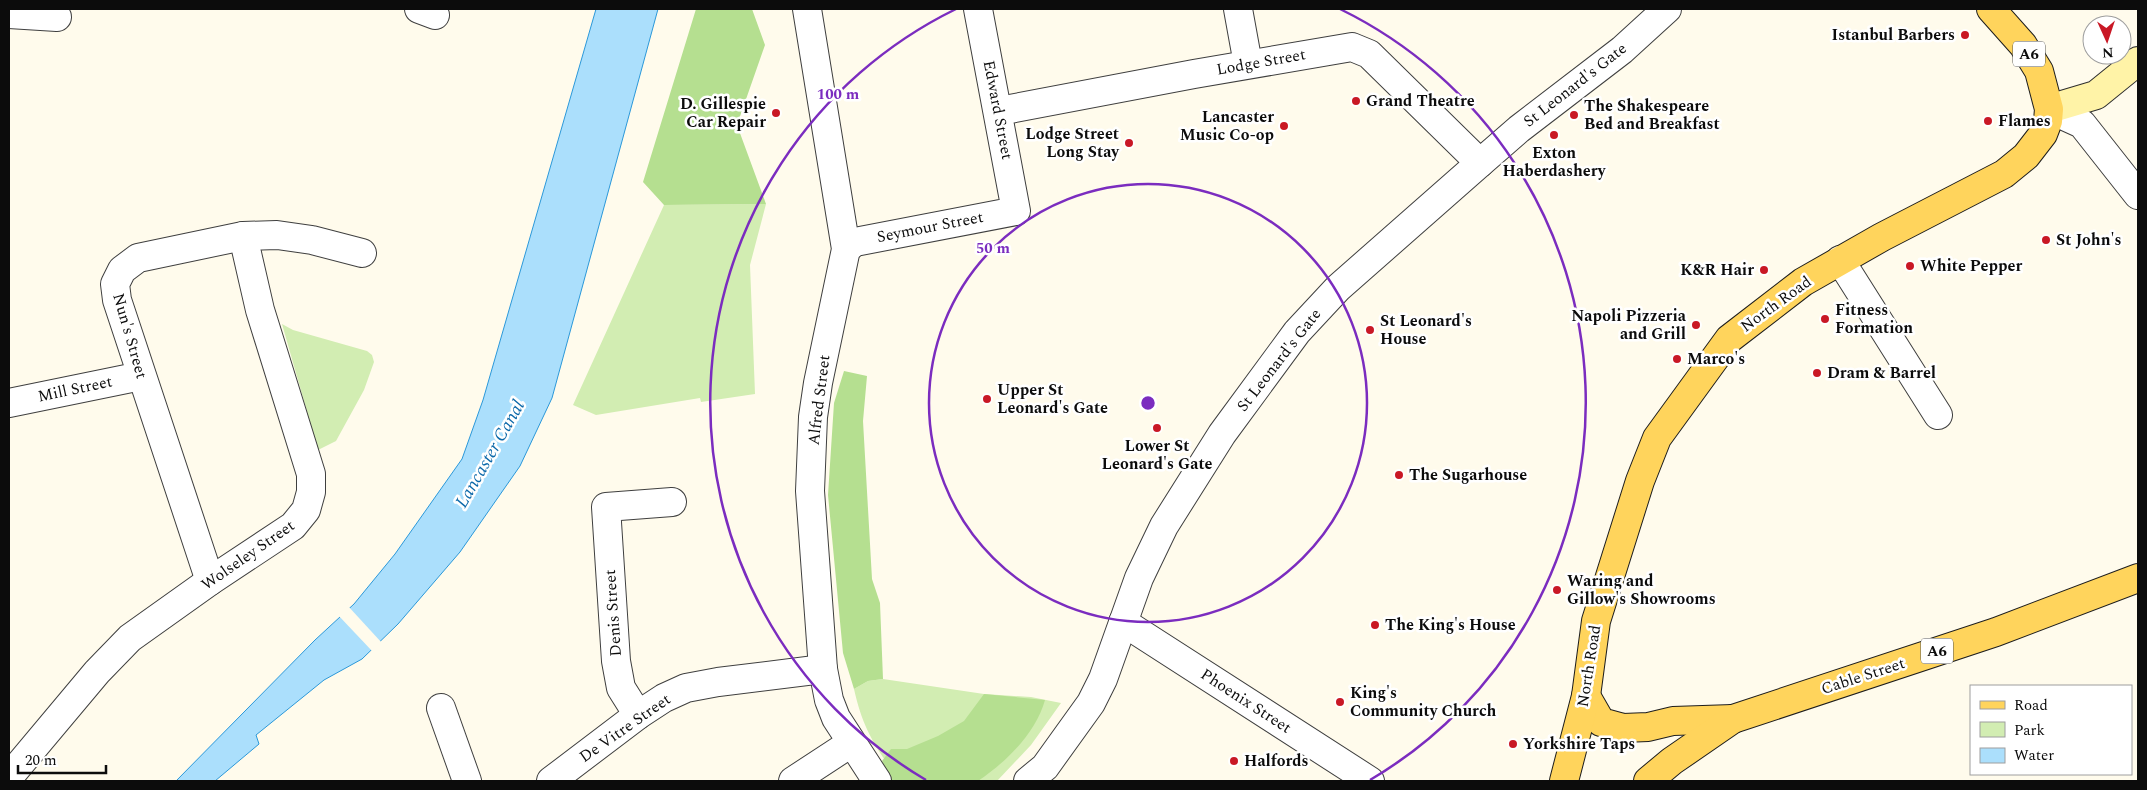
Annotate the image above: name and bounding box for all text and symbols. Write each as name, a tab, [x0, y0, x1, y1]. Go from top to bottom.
north arrow	[2082, 15, 2132, 65]
place label: Istanbul Barbers	[1832, 23, 1955, 47]
marker: Istanbul Barbers	[1959, 29, 1971, 41]
street label: St Leonard's Gate	[1518, 37, 1632, 133]
street label: Lodge Street	[1215, 42, 1308, 82]
road number: A6	[2013, 42, 2045, 66]
text: N	[2101, 42, 2114, 63]
street label: Edward Street	[977, 58, 1019, 162]
text: 100 m	[817, 83, 860, 106]
place label: Grand Theatre	[1366, 89, 1475, 113]
place label: D. Gillespie Car Repair	[680, 92, 766, 134]
place label: The Shakespeare Bed and Breakfast	[1584, 94, 1720, 136]
marker: Grand Theatre	[1350, 95, 1362, 107]
place label: Lancaster Music Co-op	[1180, 105, 1274, 147]
marker: D. Gillespie Car Repair	[770, 107, 782, 119]
marker: The Shakespeare Bed and Breakfast	[1568, 109, 1580, 121]
place label: Flames	[1998, 109, 2051, 133]
marker: Flames	[1982, 115, 1994, 127]
marker: Lancaster Music Co-op	[1278, 120, 1290, 132]
place label: Lodge Street Long Stay	[1025, 122, 1120, 164]
marker: Exton Haberdashery	[1548, 129, 1560, 141]
marker: Lodge Street Long Stay	[1123, 137, 1135, 149]
place label: Exton Haberdashery	[1503, 141, 1607, 183]
street label: Seymour Street	[875, 205, 986, 249]
place label: St John's	[2056, 228, 2122, 252]
marker: St John's	[2040, 234, 2052, 246]
text: 50 m	[976, 237, 1011, 260]
place label: White Pepper	[1920, 254, 2023, 278]
place label: K&R Hair	[1680, 258, 1754, 282]
marker: White Pepper	[1904, 260, 1916, 272]
marker: K&R Hair	[1758, 264, 1770, 276]
street label: North Road	[1735, 270, 1817, 338]
street label: Nun's Street	[106, 290, 154, 382]
place label: Fitness Formation	[1835, 298, 1913, 340]
street label: St Leonard's Gate	[1231, 303, 1327, 417]
place label: Napoli Pizzeria and Grill	[1571, 304, 1687, 346]
place label: St Leonard's House	[1380, 309, 1472, 351]
marker: Fitness Formation	[1819, 313, 1831, 325]
marker: Napoli Pizzeria and Grill	[1690, 319, 1702, 331]
marker: St Leonard's House	[1364, 324, 1376, 336]
place label: Marco's	[1687, 347, 1745, 371]
street label: Alfred Street	[802, 353, 836, 447]
marker: Marco's	[1671, 353, 1683, 365]
place label: Dram & Barrel	[1827, 361, 1936, 385]
marker: Dram & Barrel	[1811, 367, 1823, 379]
street label: Mill Street	[35, 369, 115, 409]
place label: Upper St Leonard's Gate	[997, 378, 1108, 420]
marker: Upper St Leonard's Gate	[981, 393, 993, 405]
centre of rings	[1139, 394, 1157, 412]
water label: Lancaster Canal	[448, 395, 532, 513]
marker: Lower St Leonard's Gate	[1151, 422, 1163, 434]
place label: Lower St Leonard's Gate	[1102, 434, 1213, 476]
place label: The Sugarhouse	[1409, 463, 1527, 487]
marker: The Sugarhouse	[1393, 469, 1405, 481]
street label: Wolseley Street	[196, 514, 300, 596]
street label: Denis Street	[598, 568, 628, 657]
place label: Waring and Gillow's Showrooms	[1567, 569, 1716, 611]
marker: Waring and Gillow's Showrooms	[1551, 584, 1563, 596]
place label: The King's House	[1385, 613, 1516, 637]
marker: The King's House	[1369, 619, 1381, 631]
street label: North Road	[1571, 623, 1607, 709]
road number: A6	[1921, 638, 1953, 664]
street label: Cable Street	[1818, 651, 1908, 701]
street label: Phoenix Street	[1196, 663, 1296, 740]
place label: King's Community Church	[1350, 681, 1497, 723]
legend	[1970, 685, 2132, 775]
street label: De Vitre Street	[574, 687, 676, 768]
text: Road	[2014, 694, 2048, 717]
marker: King's Community Church	[1334, 696, 1346, 708]
text: Park	[2014, 719, 2045, 742]
place label: Yorkshire Taps	[1523, 732, 1635, 756]
marker: Yorkshire Taps	[1507, 738, 1519, 750]
scale bar	[18, 742, 105, 774]
text: Water	[2014, 744, 2054, 767]
text: 20 m	[25, 749, 57, 772]
place label: Halfords	[1244, 749, 1309, 773]
marker: Halfords	[1228, 755, 1240, 767]

